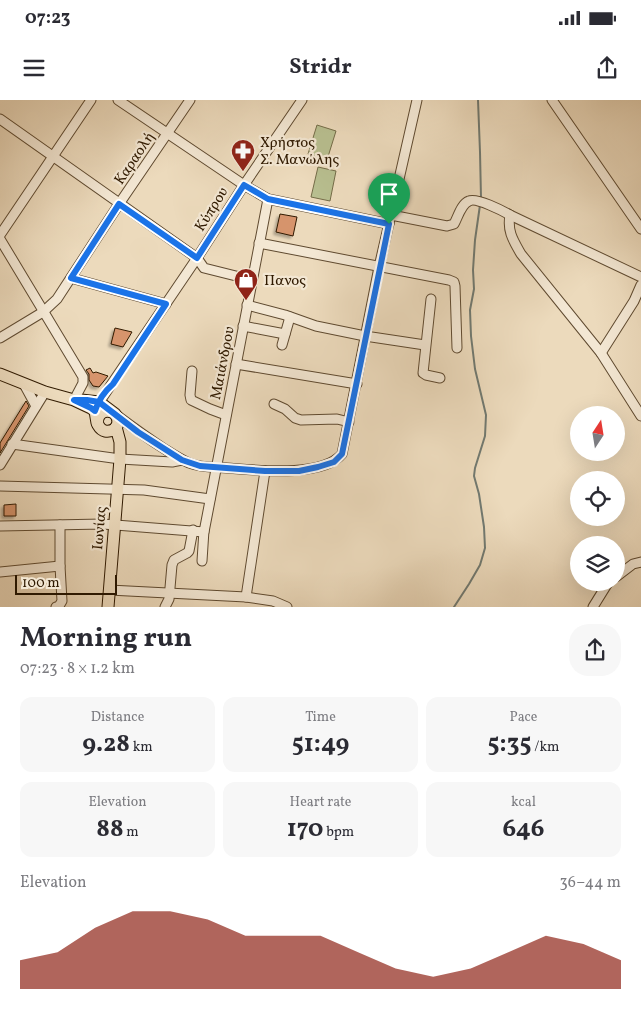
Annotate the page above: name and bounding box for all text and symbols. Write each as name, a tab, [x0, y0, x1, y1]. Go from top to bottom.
text: 07:23	[25, 5, 70, 31]
text: Stridr	[289, 52, 352, 83]
icon: menu	[20, 54, 48, 82]
icon: share	[593, 54, 621, 82]
street label: Καραολή	[110, 128, 161, 189]
place label: Χρήστος Σ. Μανώλης	[260, 133, 340, 171]
pharmacy icon: Χρήστος Σ. Μανώλης	[230, 138, 256, 172]
pin	[368, 173, 410, 224]
icon: arrive	[375, 180, 403, 208]
street label: Κύπρου	[190, 184, 234, 236]
shop icon: Πανος	[233, 267, 259, 301]
place label: Πανος	[264, 271, 306, 292]
street label: Μαιάνδρου	[206, 325, 241, 402]
north arrow	[570, 406, 625, 461]
map controls	[570, 406, 625, 591]
button: locate	[570, 471, 625, 526]
street label: Ιωνίας	[88, 505, 113, 551]
button: layers	[570, 536, 625, 591]
scale bar	[15, 572, 118, 595]
text: 100 m	[22, 574, 60, 593]
text: Morning run	[20, 619, 192, 658]
button: share	[569, 624, 621, 676]
text: 07:23 · 8 × 1.2 km	[20, 658, 135, 680]
text: Distance	[91, 708, 144, 727]
text: Time	[305, 708, 336, 727]
text: Pace	[510, 708, 538, 727]
text: 9.28	[82, 727, 130, 762]
text: 51:49	[292, 727, 349, 762]
text: 5:35	[488, 727, 531, 762]
text: km	[130, 738, 153, 757]
text: /km	[531, 738, 559, 757]
text: Elevation	[88, 793, 147, 812]
text: Heart rate	[290, 793, 351, 812]
text: kcal	[511, 793, 536, 812]
text: 88	[96, 812, 124, 847]
text: 170	[287, 812, 323, 847]
text: 646	[502, 812, 545, 847]
text: m	[124, 823, 139, 842]
text: bpm	[323, 823, 354, 842]
text: Elevation	[20, 872, 87, 894]
text: 36–44 m	[559, 872, 621, 894]

